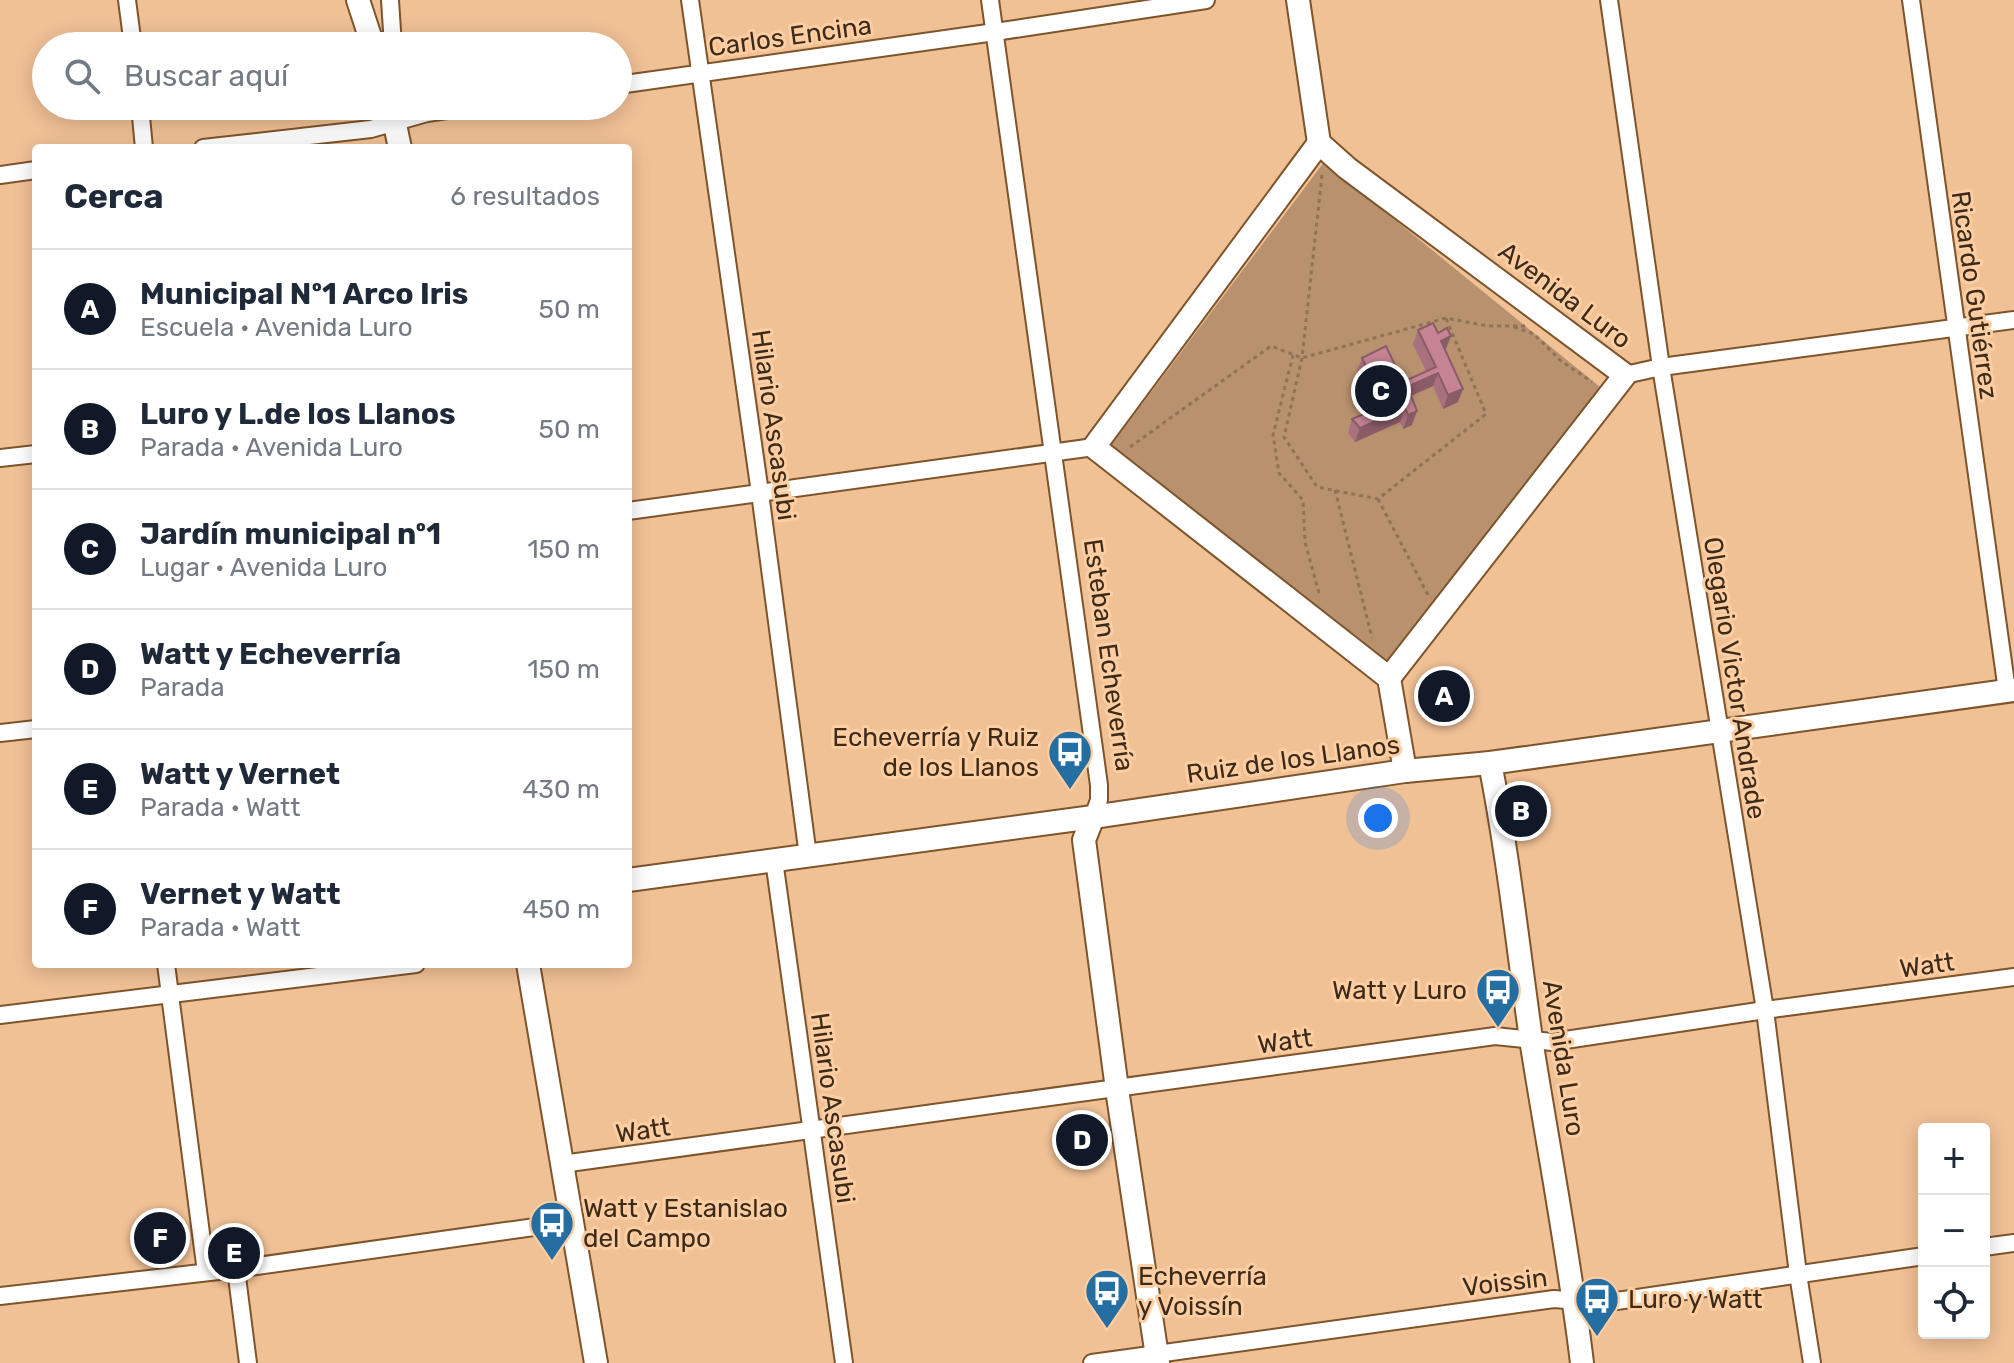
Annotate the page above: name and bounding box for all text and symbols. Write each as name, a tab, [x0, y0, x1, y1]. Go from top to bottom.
street label: Carlos Encina	[706, 10, 874, 63]
search box	[32, 32, 632, 120]
icon: search	[60, 54, 104, 98]
text: Buscar aquí	[124, 58, 288, 94]
text: Cerca	[64, 176, 163, 217]
text: 6 resultados	[450, 181, 600, 212]
street label: Ricardo Gutiérrez	[1945, 189, 2004, 401]
street label: Avenida Luro	[1492, 236, 1637, 355]
text: Municipal Nº1 Arco Iris	[140, 276, 468, 312]
text: A	[81, 294, 99, 325]
text: 50 m	[539, 294, 600, 325]
text: Escuela · Avenida Luro	[140, 312, 413, 343]
street label: Hilario Ascasubi	[745, 328, 802, 522]
pin: C	[1355, 361, 1407, 421]
text: Luro y L.de los Llanos	[140, 396, 456, 432]
text: B	[81, 414, 99, 445]
text: 50 m	[539, 414, 600, 445]
text: Parada · Avenida Luro	[140, 432, 403, 463]
text: Jardín municipal nº1	[140, 516, 441, 552]
text: C	[81, 534, 99, 565]
text: 150 m	[527, 534, 600, 565]
street label: Olegario Victor Andrade	[1697, 535, 1772, 821]
street label: Esteban Echeverría	[1077, 537, 1140, 773]
text: Lugar · Avenida Luro	[140, 552, 387, 583]
text: Watt y Echeverría	[140, 636, 401, 672]
text: D	[81, 654, 99, 685]
text: 150 m	[527, 654, 600, 685]
pin: A	[1418, 666, 1470, 726]
text: Parada	[140, 672, 225, 703]
place label: Echeverría y Ruiz de los Llanos	[832, 722, 1039, 783]
bus stop icon: Echeverría y Ruiz de los Llanos	[1046, 728, 1094, 791]
street label: Ruiz de los Llanos	[1184, 729, 1402, 790]
text: Watt y Vernet	[140, 756, 340, 792]
text: E	[82, 774, 98, 805]
text: 430 m	[522, 774, 600, 805]
pin: B	[1495, 781, 1547, 841]
text: Parada · Watt	[140, 792, 300, 823]
your location	[1358, 798, 1398, 838]
text: Vernet y Watt	[140, 876, 341, 912]
text: F	[82, 894, 98, 925]
text: 450 m	[522, 894, 600, 925]
text: Parada · Watt	[140, 912, 300, 943]
street label: Watt	[1898, 946, 1956, 985]
bus stop icon: Watt y Luro	[1474, 966, 1522, 1029]
place label: Watt y Luro	[1332, 975, 1467, 1006]
street label: Avenida Luro	[1536, 978, 1591, 1138]
street label: Hilario Ascasubi	[804, 1011, 861, 1205]
street label: Watt	[1256, 1022, 1314, 1061]
pin: D	[1056, 1110, 1108, 1170]
street label: Watt	[614, 1111, 672, 1150]
map controls	[1918, 1123, 1990, 1339]
button: +	[1918, 1123, 1990, 1195]
place label: Watt y Estanislao del Campo	[583, 1193, 788, 1254]
button: −	[1918, 1195, 1990, 1267]
bus stop icon: Watt y Estanislao del Campo	[528, 1199, 576, 1262]
pin: F	[134, 1208, 186, 1268]
pin: E	[208, 1223, 260, 1283]
place label: Echeverría y Voissín	[1138, 1261, 1267, 1322]
street label: Voissin	[1461, 1262, 1549, 1303]
bus stop icon: Echeverría y Voissín	[1083, 1267, 1131, 1330]
button: locate	[1918, 1267, 1990, 1339]
bus stop icon: Luro y Watt	[1573, 1275, 1621, 1338]
place label: Luro y Watt	[1628, 1284, 1763, 1315]

